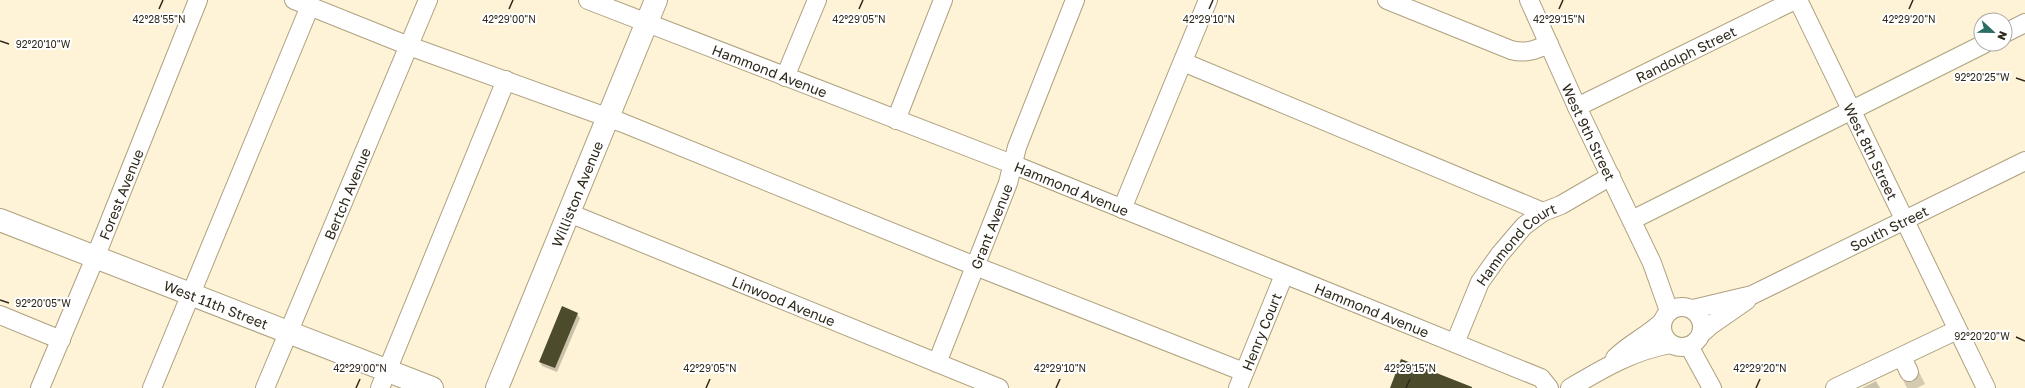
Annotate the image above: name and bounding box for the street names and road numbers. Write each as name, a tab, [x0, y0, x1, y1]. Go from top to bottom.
street label: Randolph Street	[1633, 22, 1739, 85]
street label: Hammond Avenue	[710, 40, 830, 100]
street label: West 9th Street	[1559, 81, 1619, 183]
street label: West 8th Street	[1841, 100, 1902, 202]
street label: Williston Avenue	[547, 138, 606, 249]
street label: Bertch Avenue	[320, 145, 374, 242]
street label: Forest Avenue	[95, 146, 146, 242]
street label: Hammond Avenue	[1012, 157, 1131, 219]
street label: Grant Avenue	[966, 181, 1015, 271]
street label: Hammond Court	[1472, 199, 1559, 289]
street label: South Street	[1847, 201, 1931, 254]
street label: Linwood Avenue	[730, 272, 838, 329]
street label: West 11th Street	[162, 276, 271, 332]
street label: Hammond Avenue	[1312, 279, 1432, 340]
street label: Henry Court	[1238, 290, 1284, 373]

